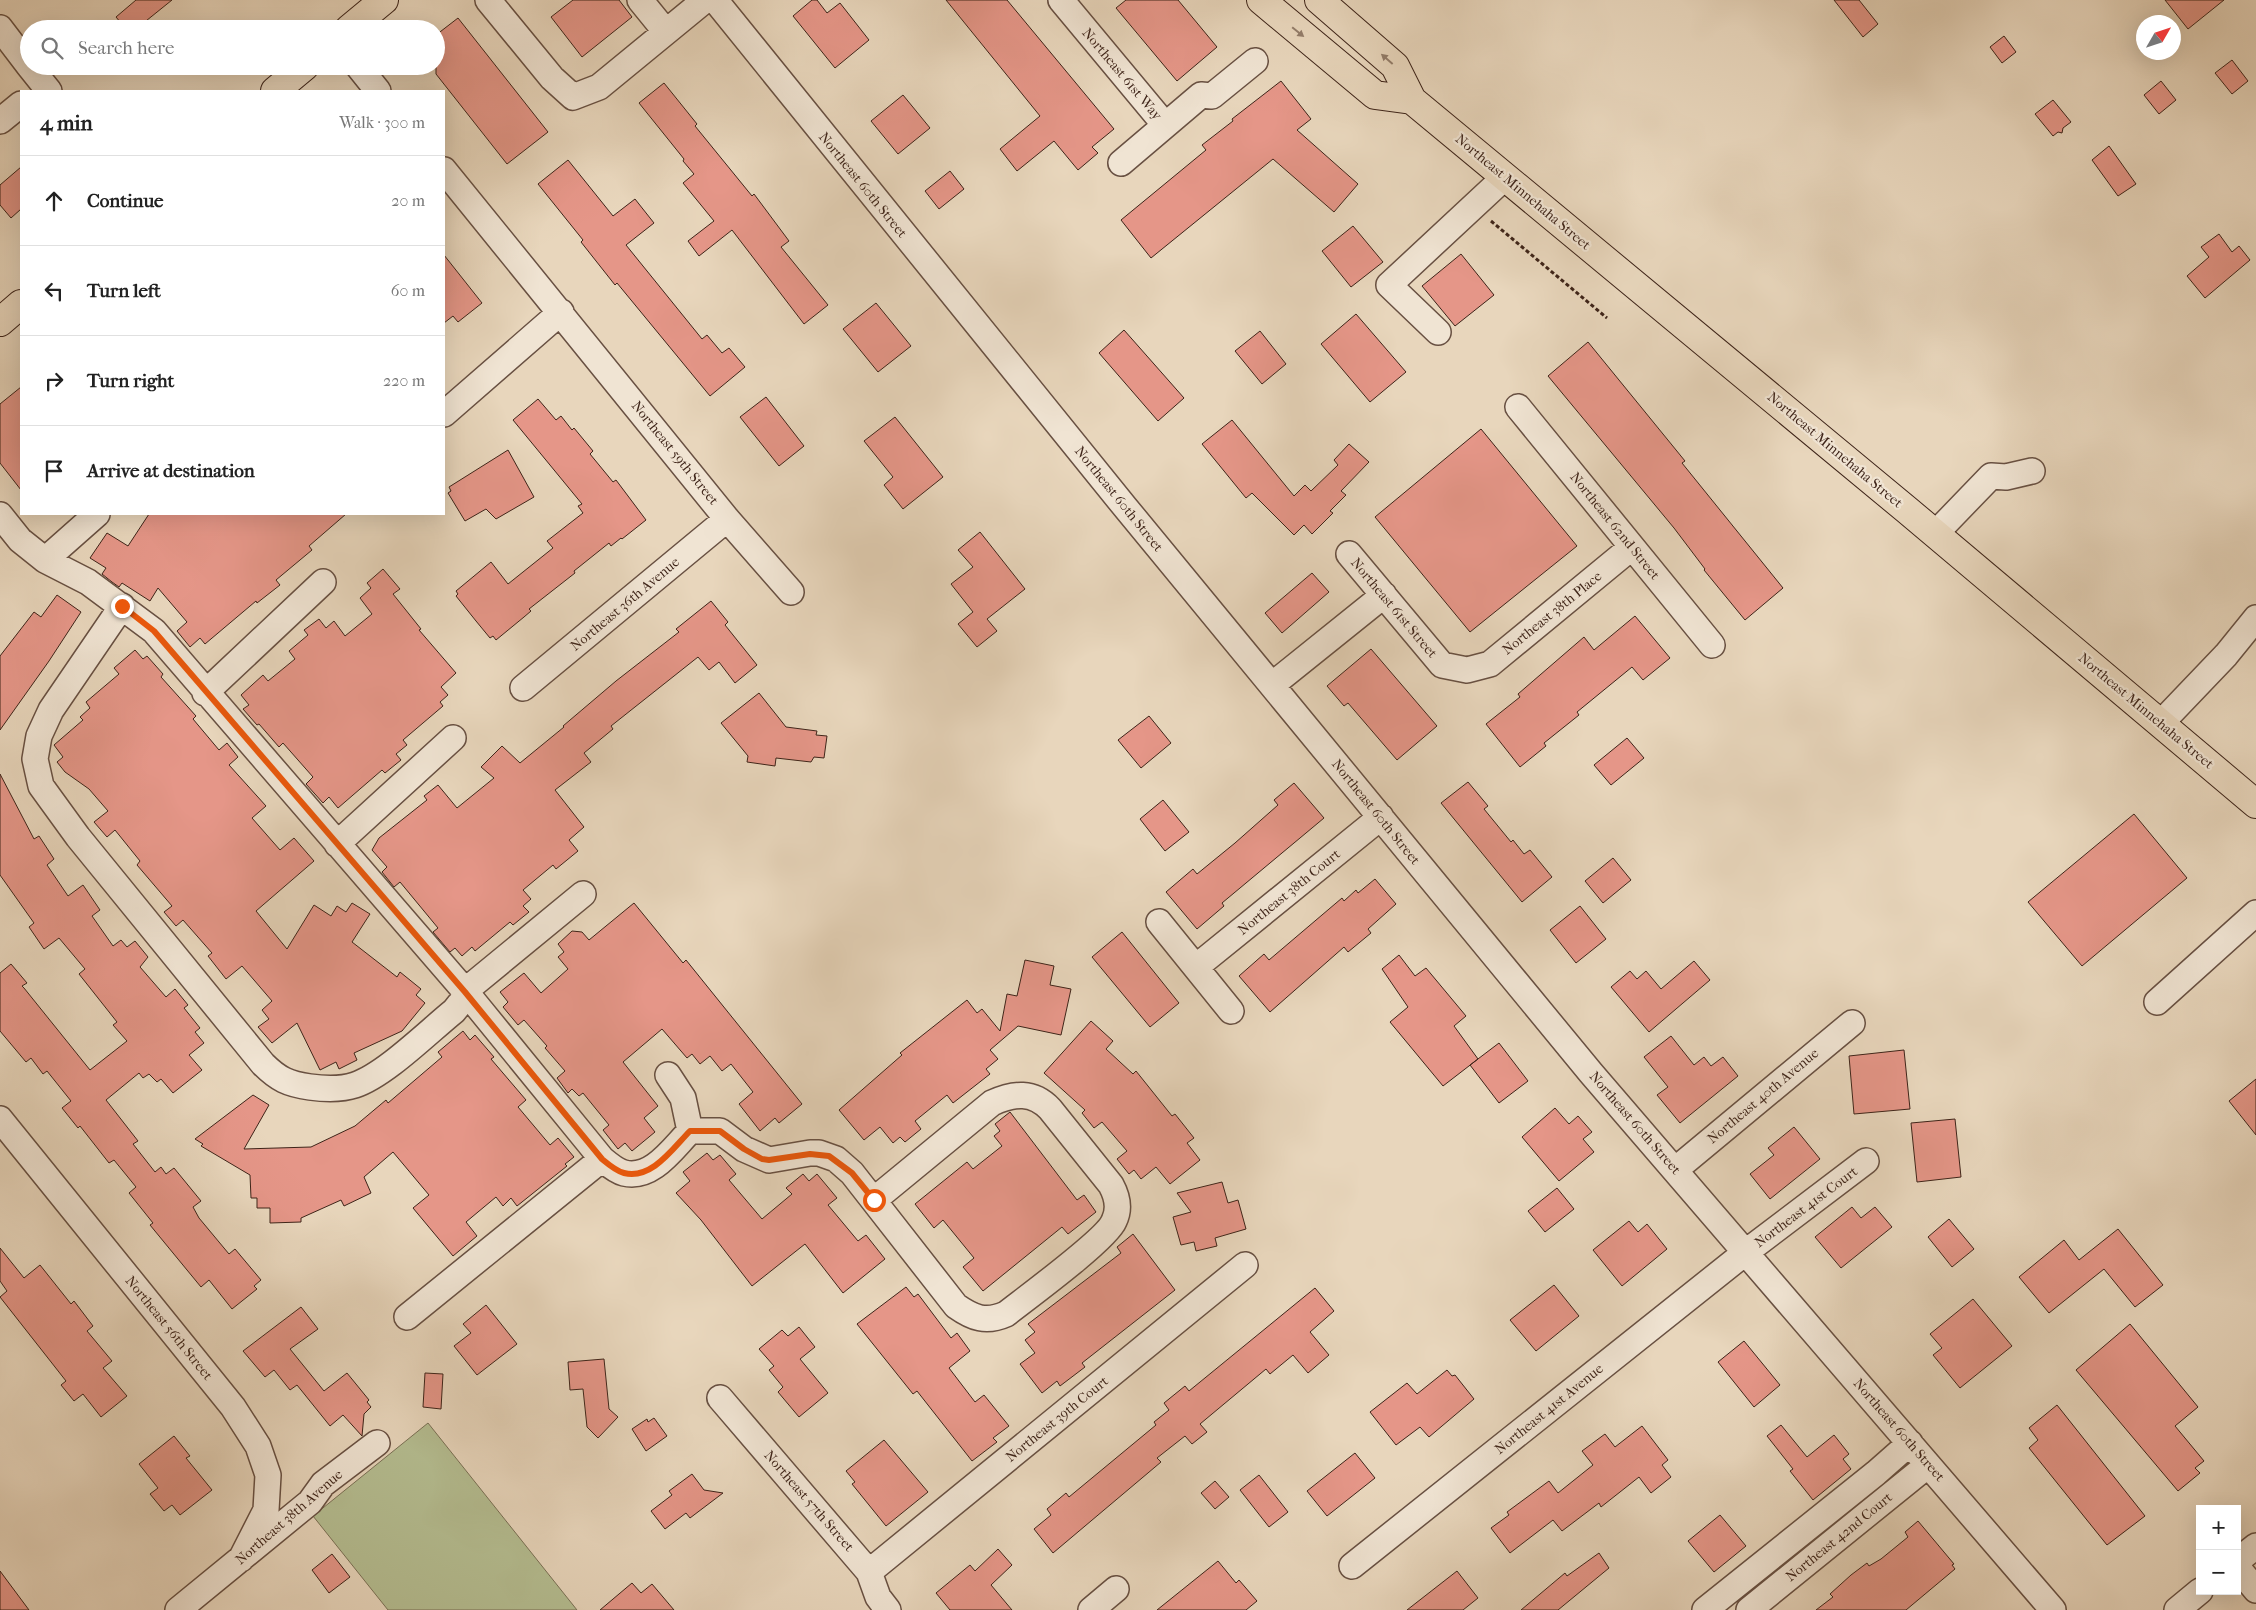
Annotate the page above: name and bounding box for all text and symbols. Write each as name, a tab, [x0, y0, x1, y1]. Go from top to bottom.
north arrow	[2136, 15, 2181, 60]
search box	[20, 20, 445, 75]
street label: Northeast 61st Way	[1079, 25, 1166, 124]
one-way arrow	[1292, 26, 1304, 37]
icon: search	[38, 34, 66, 62]
text: Search here	[78, 37, 174, 59]
one-way arrow	[1381, 53, 1393, 65]
text: 4 min	[40, 111, 93, 135]
text: Walk · 300 m	[339, 113, 425, 132]
street label: Northeast 60th Street	[815, 129, 911, 241]
street label: Northeast Minnehaha Street	[1452, 130, 1594, 254]
icon: ahead	[40, 187, 68, 215]
text: Continue	[87, 190, 163, 212]
text: 20 m	[391, 191, 425, 210]
icon: left	[40, 277, 68, 305]
text: Turn left	[87, 280, 161, 302]
text: 60 m	[391, 281, 425, 300]
icon: right	[40, 367, 68, 395]
text: Turn right	[87, 370, 174, 392]
text: 220 m	[383, 371, 425, 390]
street label: Northeast Minnehaha Street	[1764, 388, 1906, 512]
street label: Northeast 59th Street	[628, 398, 722, 508]
street label: Northeast 60th Street	[1071, 443, 1167, 555]
icon: arrive	[40, 457, 68, 485]
text: Arrive at destination	[87, 460, 255, 482]
street label: Northeast 62nd Street	[1566, 469, 1664, 583]
street label: Northeast 36th Avenue	[567, 553, 683, 655]
street label: Northeast 61st Street	[1347, 555, 1441, 661]
street label: Northeast 38th Place	[1499, 568, 1605, 658]
route end	[111, 595, 134, 618]
street label: Northeast Minnehaha Street	[2075, 649, 2217, 773]
street label: Northeast 60th Street	[1328, 756, 1424, 868]
street label: Northeast 38th Court	[1234, 846, 1344, 938]
street label: Northeast 40th Avenue	[1704, 1045, 1822, 1147]
street label: Northeast 60th Street	[1586, 1068, 1684, 1178]
street label: Northeast 41st Court	[1751, 1163, 1861, 1251]
route start	[863, 1189, 886, 1212]
street label: Northeast 56th Street	[122, 1272, 216, 1384]
street label: Northeast 41st Avenue	[1491, 1360, 1607, 1458]
street label: Northeast 39th Court	[1002, 1372, 1112, 1466]
street label: Northeast 60th Street	[1850, 1375, 1948, 1485]
street label: Northeast 57th Street	[760, 1447, 858, 1555]
street label: Northeast 38th Avenue	[232, 1466, 346, 1568]
street label: Northeast 42nd Court	[1782, 1489, 1896, 1585]
map controls	[2196, 1505, 2241, 1595]
button: +	[2196, 1505, 2241, 1550]
button: −	[2196, 1550, 2241, 1595]

